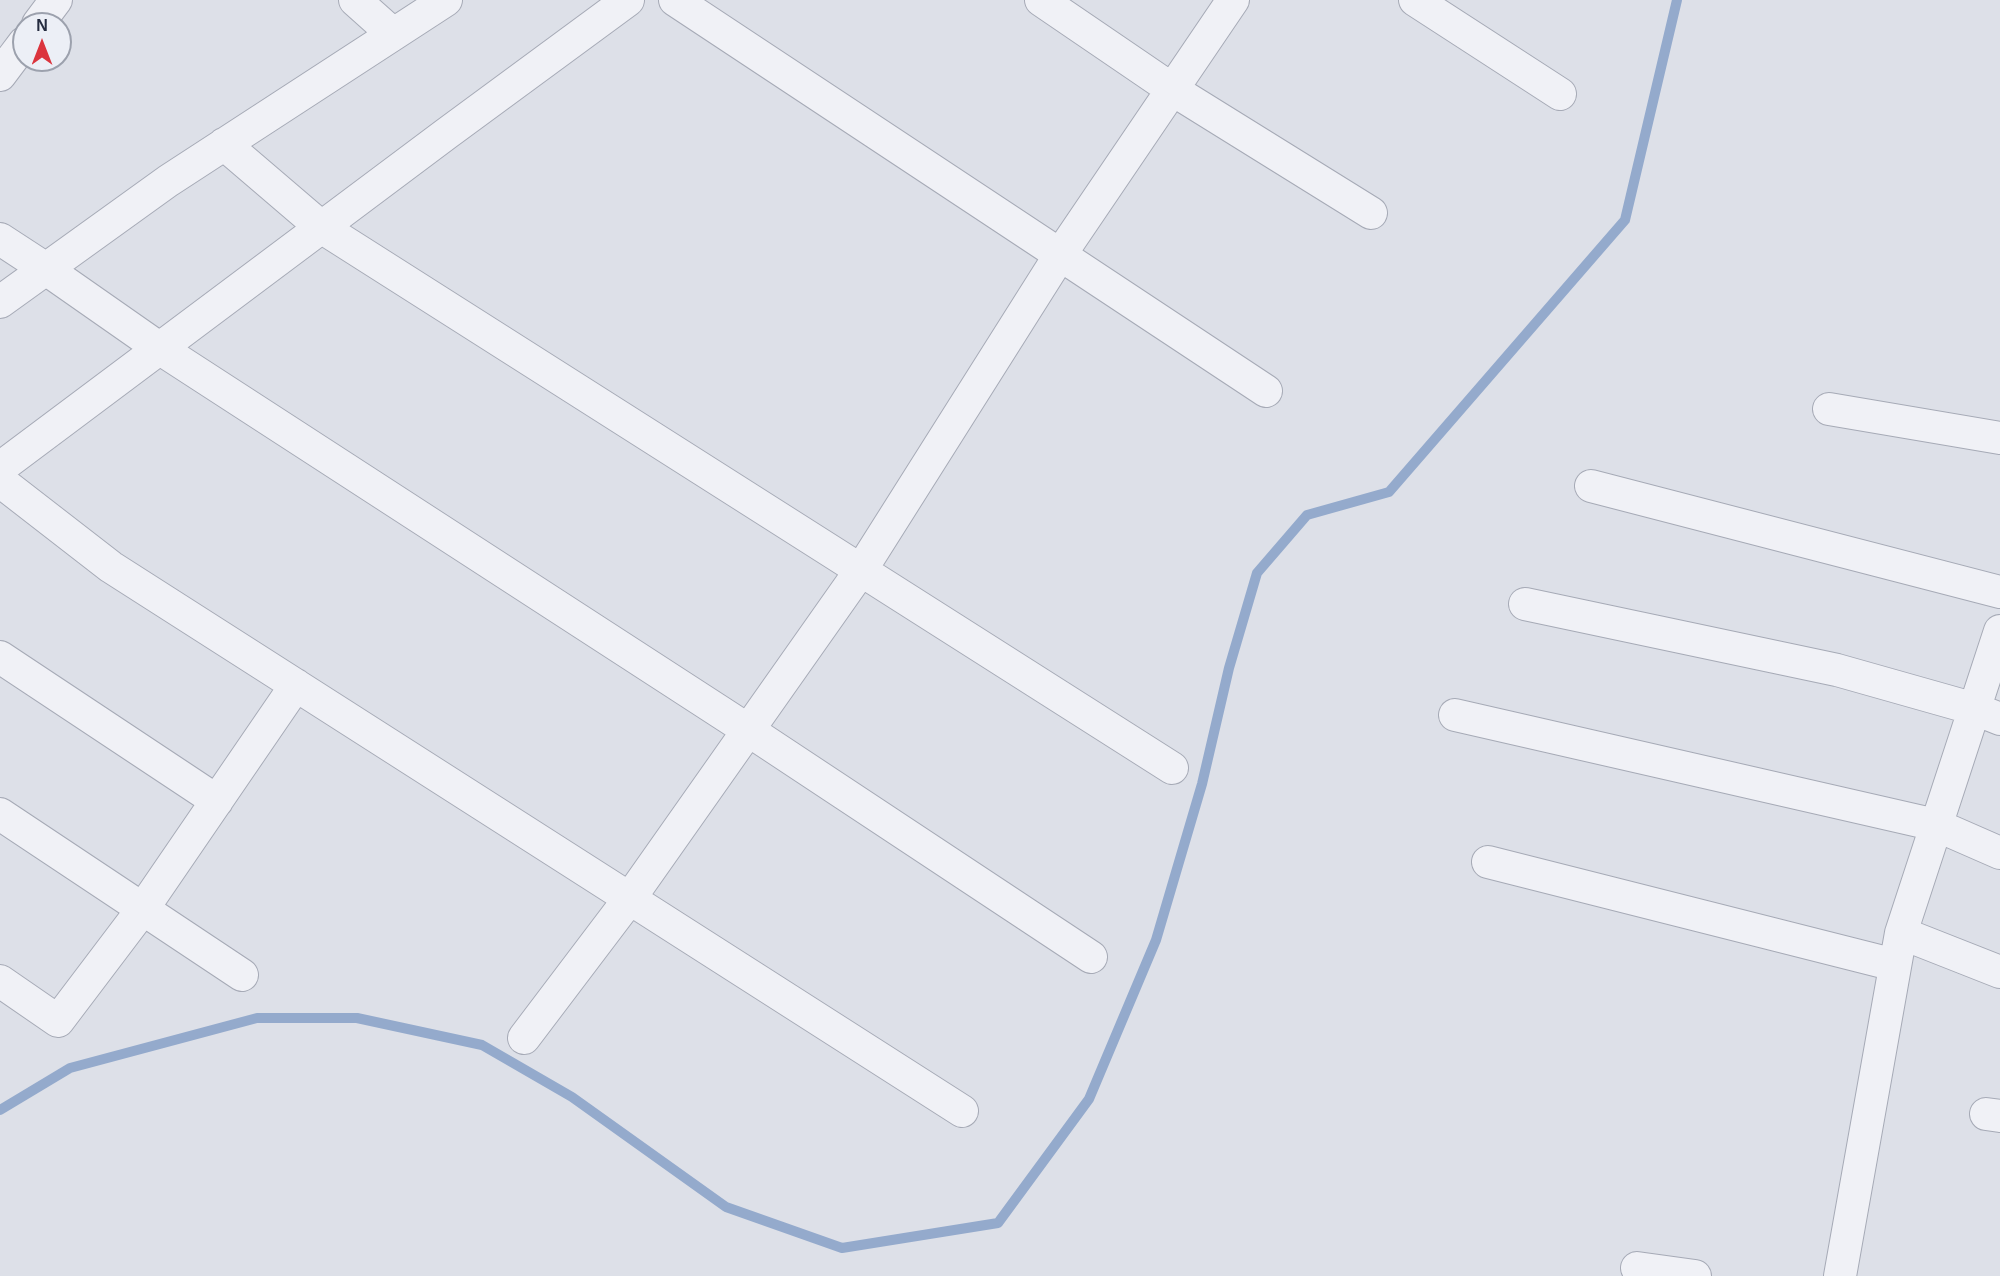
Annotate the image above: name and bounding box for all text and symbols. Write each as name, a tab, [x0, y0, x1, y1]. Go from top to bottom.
north arrow	[12, 12, 72, 72]
text: N	[36, 17, 48, 34]

